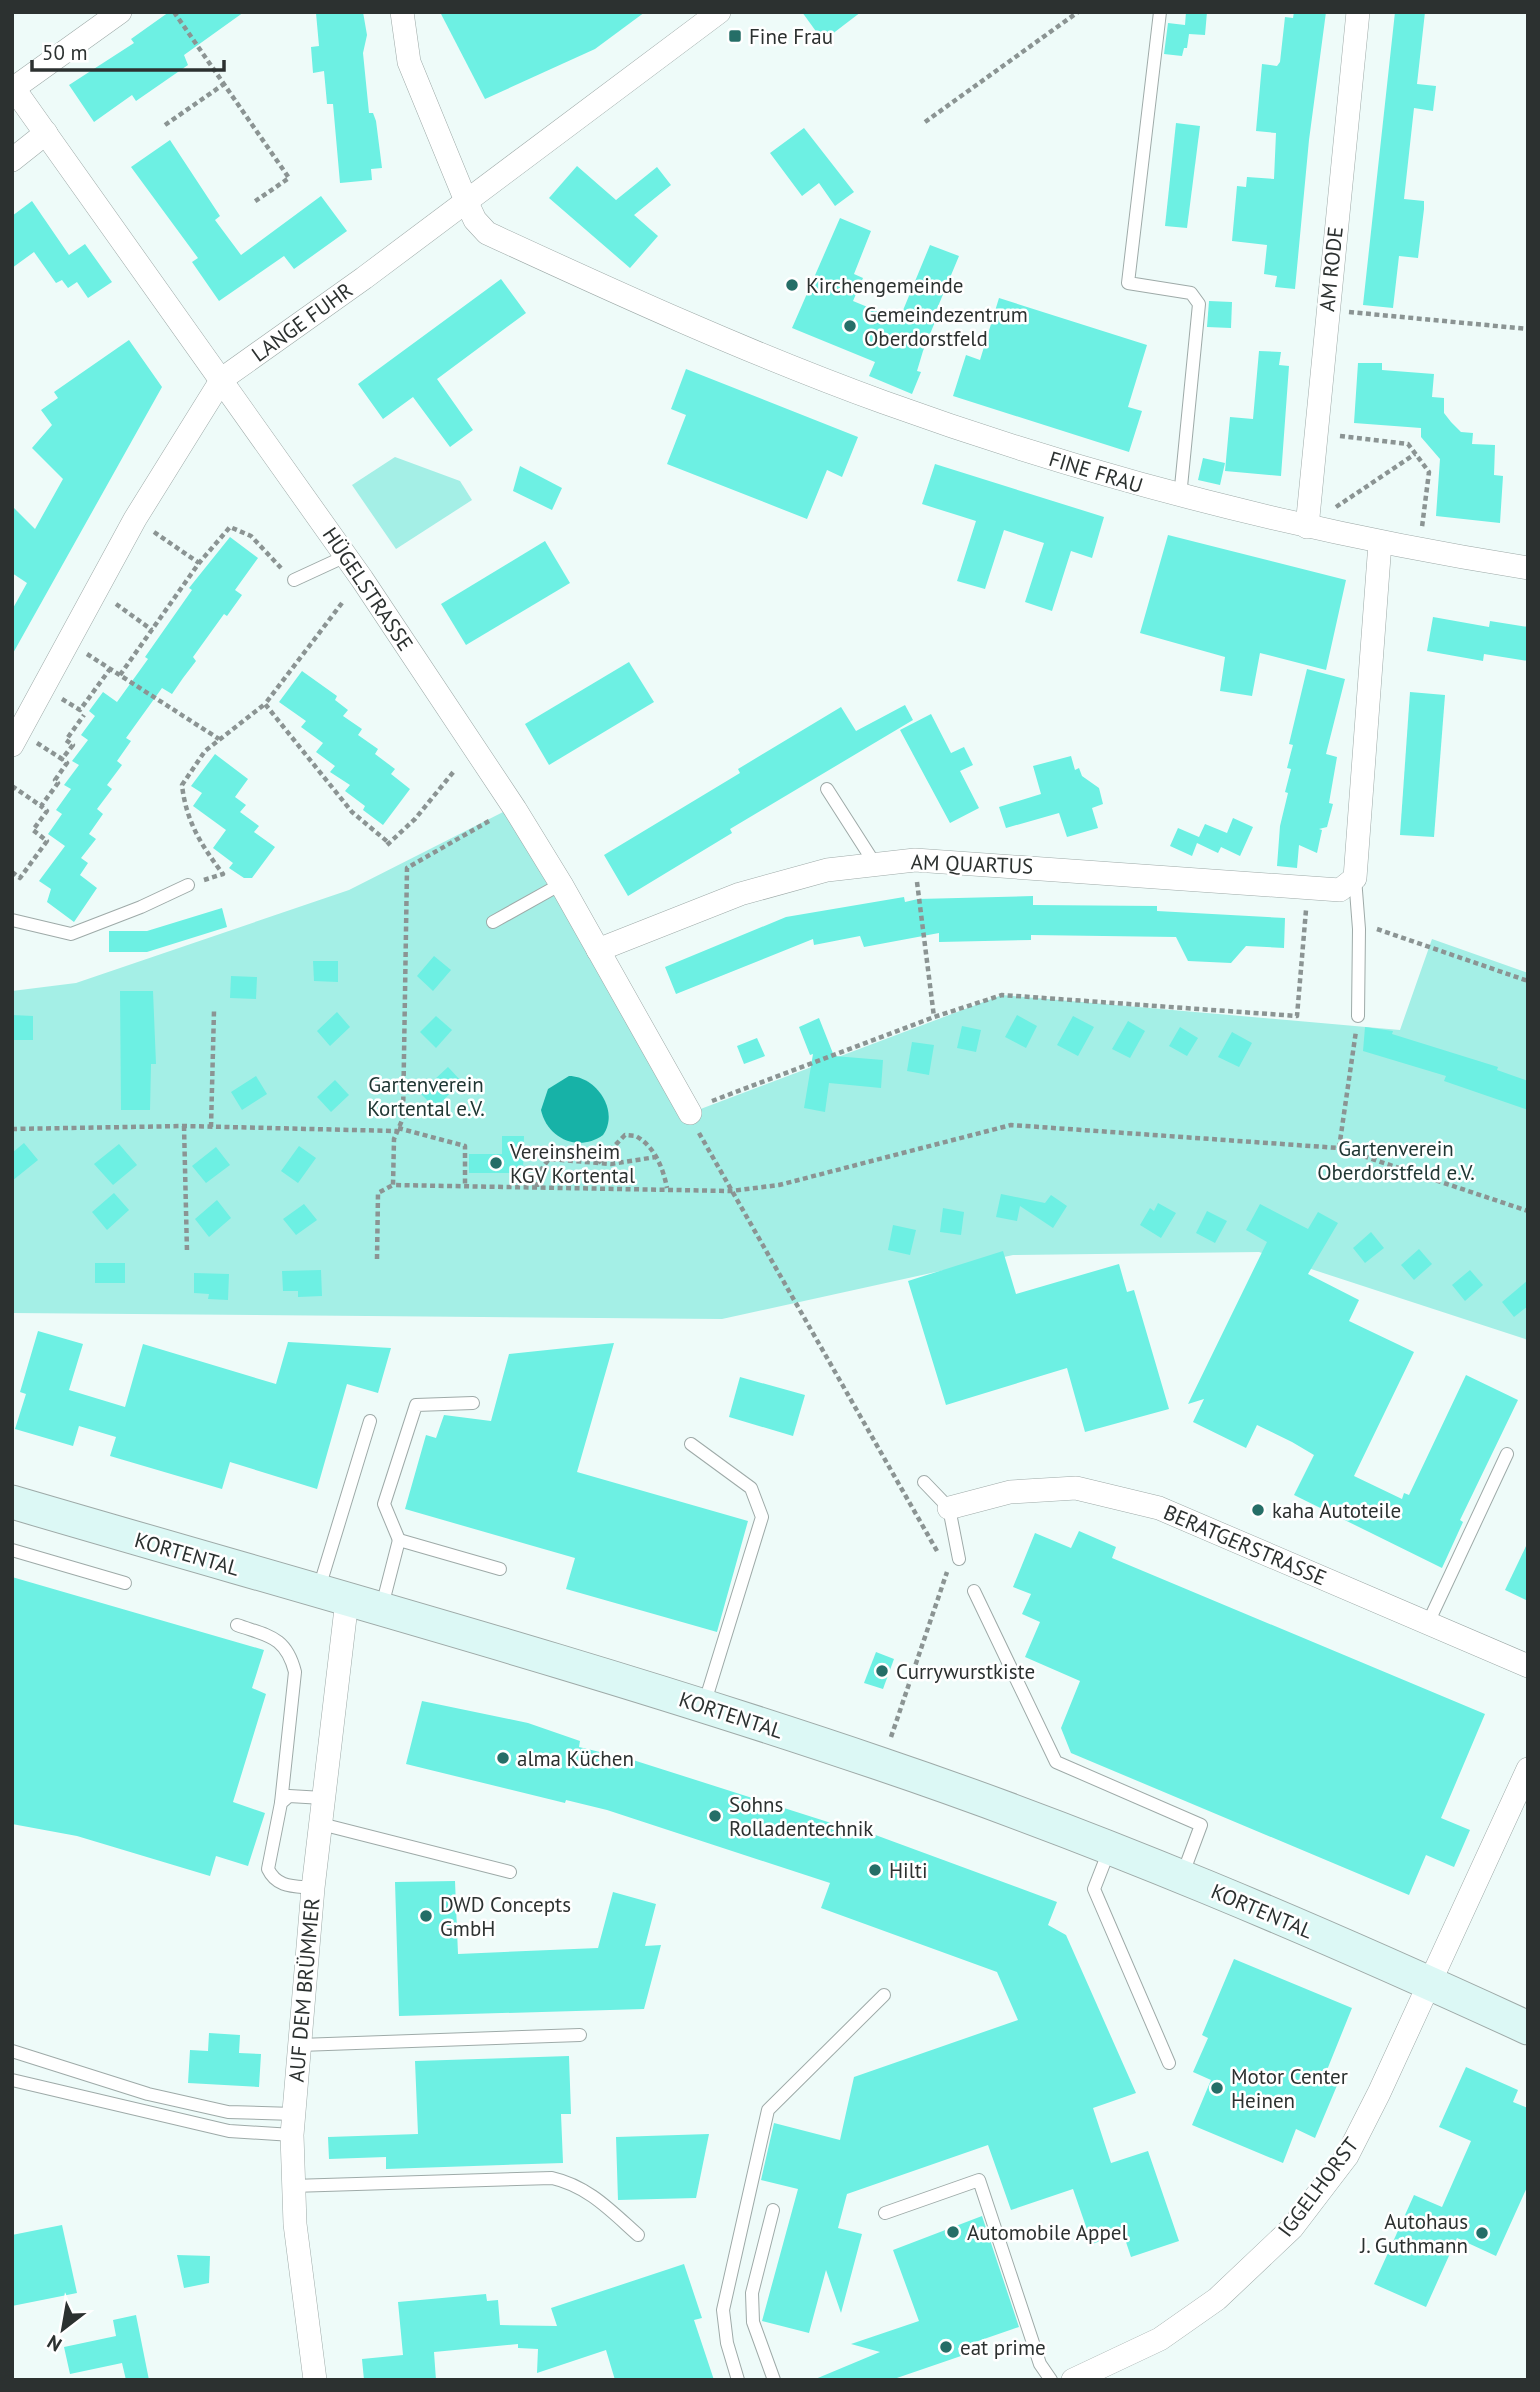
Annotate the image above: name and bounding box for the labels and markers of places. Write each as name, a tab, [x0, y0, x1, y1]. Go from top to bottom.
place label: Fine Frau	[749, 23, 833, 50]
marker: Fine Frau	[727, 28, 743, 44]
place label: Kirchengemeinde	[806, 272, 963, 299]
marker: Kirchengemeinde	[784, 277, 800, 293]
place label: Gemeindezentrum Oberdorstfeld	[864, 301, 1028, 352]
marker: Gemeindezentrum Oberdorstfeld	[842, 318, 858, 334]
place label: Vereinsheim KGV Kortental	[509, 1138, 635, 1189]
marker: Vereinsheim KGV Kortental	[488, 1155, 504, 1171]
place label: kaha Autoteile	[1272, 1497, 1401, 1524]
marker: kaha Autoteile	[1250, 1502, 1266, 1518]
place label: Currywurstkiste	[896, 1658, 1035, 1685]
marker: Currywurstkiste	[874, 1663, 890, 1679]
place label: alma Küchen	[517, 1745, 634, 1772]
marker: alma Küchen	[495, 1750, 511, 1766]
place label: Sohns Rolladentechnik	[729, 1791, 873, 1842]
marker: Sohns Rolladentechnik	[707, 1808, 723, 1824]
place label: Hilti	[889, 1857, 928, 1884]
marker: Hilti	[867, 1862, 883, 1878]
place label: DWD Concepts GmbH	[440, 1891, 571, 1942]
marker: DWD Concepts GmbH	[418, 1908, 434, 1924]
place label: Motor Center Heinen	[1231, 2063, 1348, 2114]
marker: Motor Center Heinen	[1209, 2080, 1225, 2096]
place label: Autohaus J. Guthmann	[1359, 2208, 1468, 2259]
place label: Automobile Appel	[967, 2219, 1128, 2246]
marker: Automobile Appel	[945, 2224, 961, 2240]
marker: Autohaus J. Guthmann	[1474, 2225, 1490, 2241]
place label: eat prime	[960, 2334, 1046, 2361]
marker: eat prime	[938, 2339, 954, 2355]

